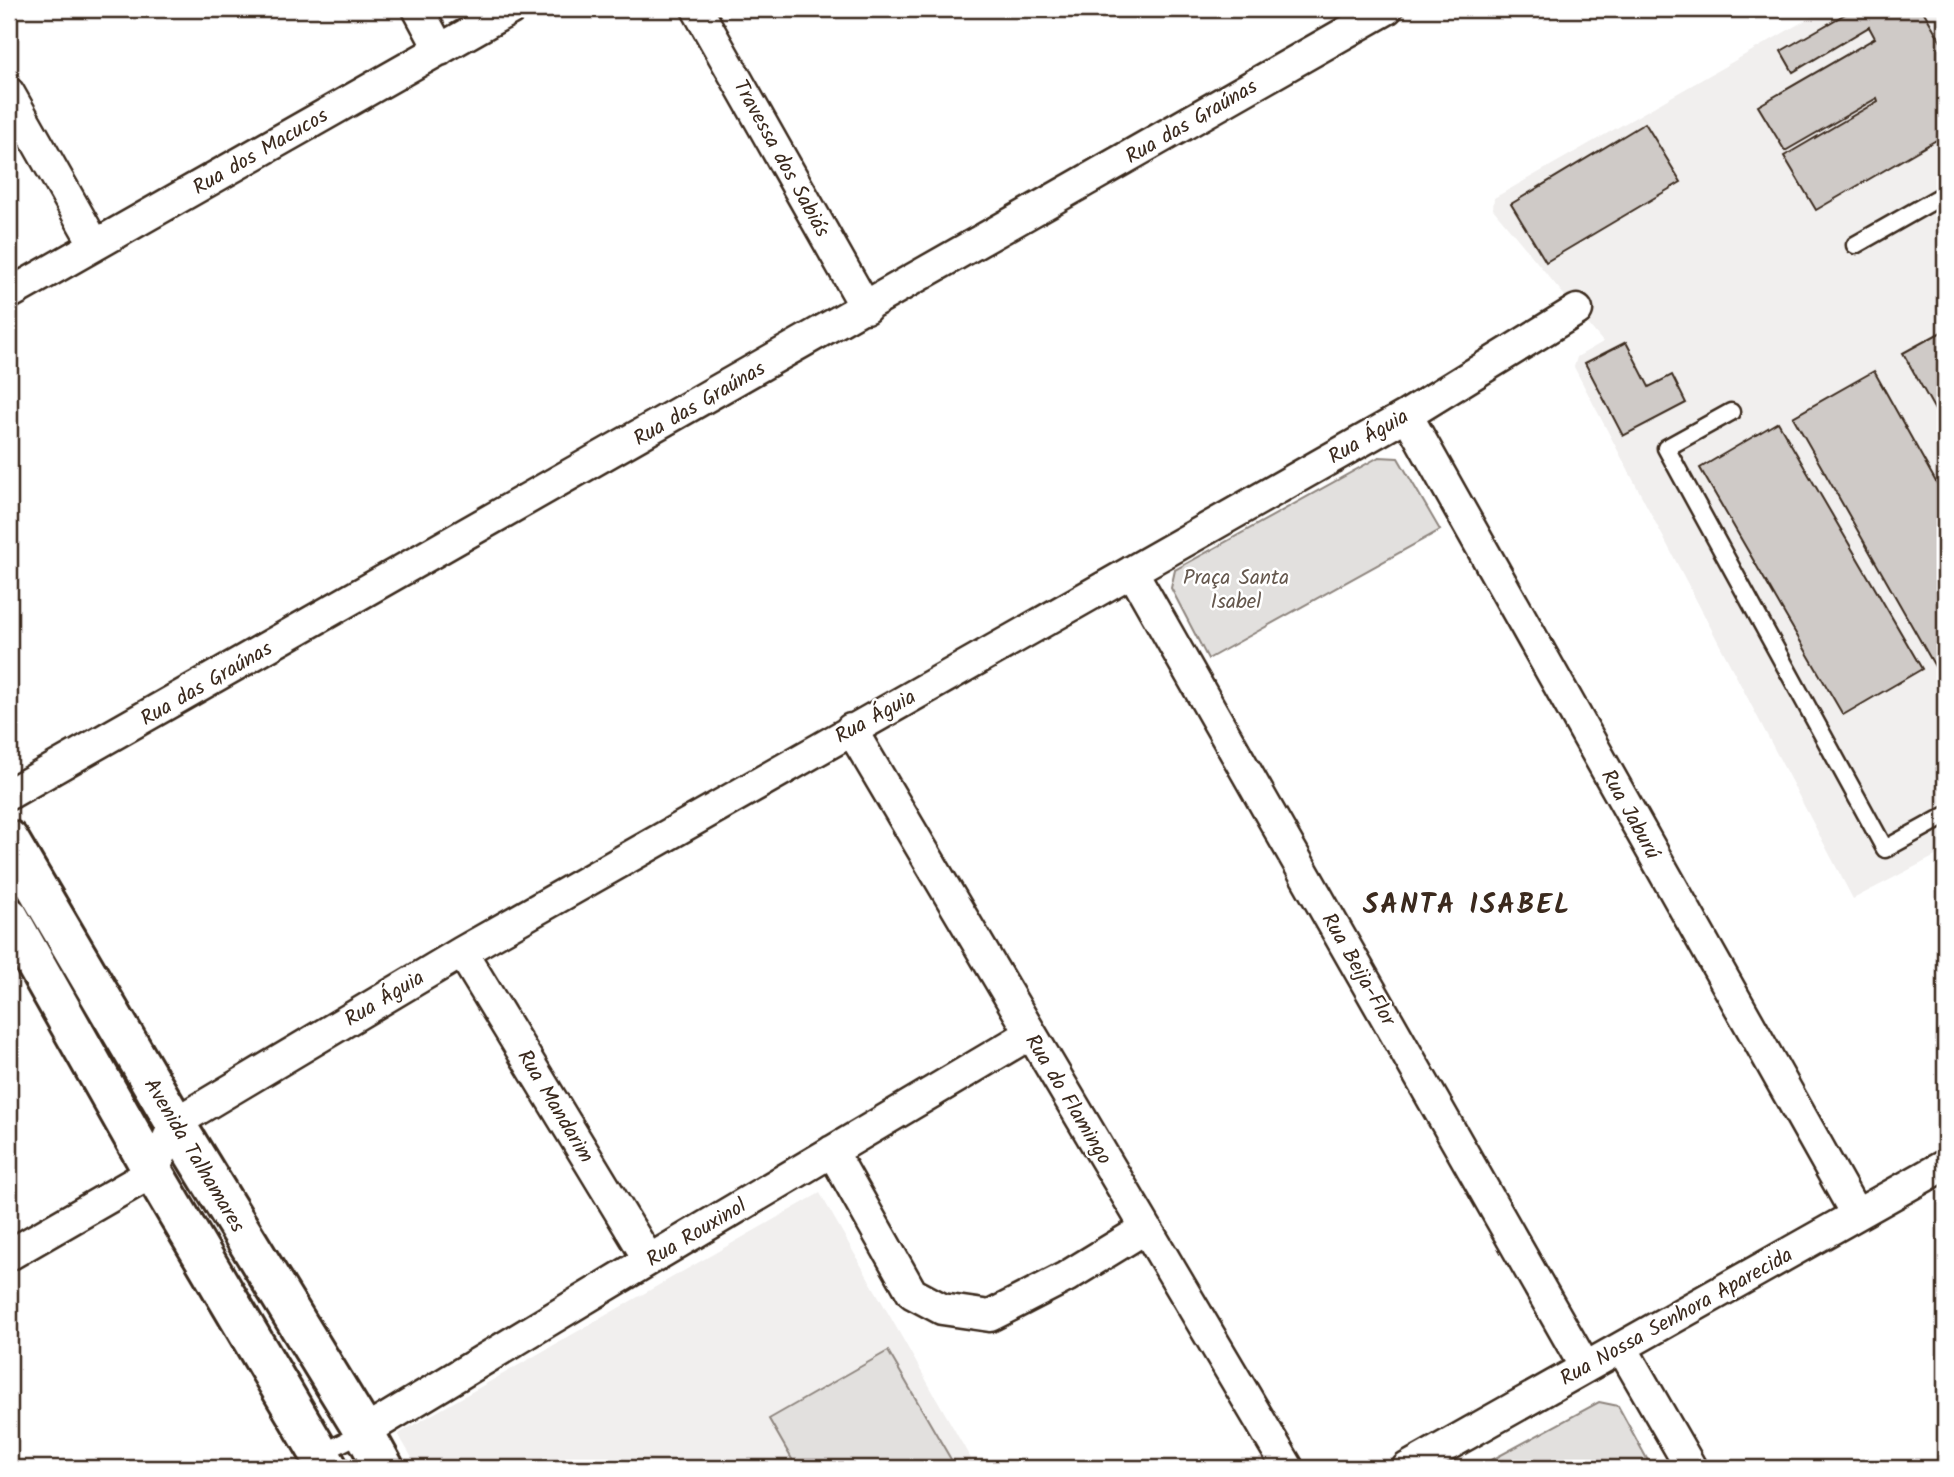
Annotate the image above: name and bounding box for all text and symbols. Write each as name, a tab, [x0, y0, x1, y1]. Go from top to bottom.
street label: Rua das Graúnas	[1119, 71, 1264, 174]
street label: Travessa dos Sabiás	[724, 74, 838, 244]
street label: Rua dos Macucos	[187, 100, 335, 205]
street label: Rua das Graúnas	[627, 353, 772, 456]
street label: Rua Águia	[1322, 401, 1415, 474]
park label: Praça Santa Isabel	[1183, 562, 1289, 619]
street label: Rua das Graúnas	[134, 633, 279, 736]
street label: Rua Águia	[829, 681, 922, 753]
street label: Rua Jaburú	[1591, 764, 1668, 867]
district label: SANTA ISABEL	[1363, 883, 1571, 928]
street label: Rua Beija-Flor	[1312, 907, 1404, 1033]
street label: Rua Águia	[338, 962, 431, 1036]
street label: Rua do Flamingo	[1016, 1028, 1120, 1171]
street label: Rua Mandarim	[508, 1044, 602, 1170]
street label: Avenida Talhamares	[134, 1072, 253, 1239]
street label: Rua Rouxinol	[640, 1190, 753, 1276]
street label: Rua Nossa Senhora Aparecida	[1554, 1239, 1799, 1395]

